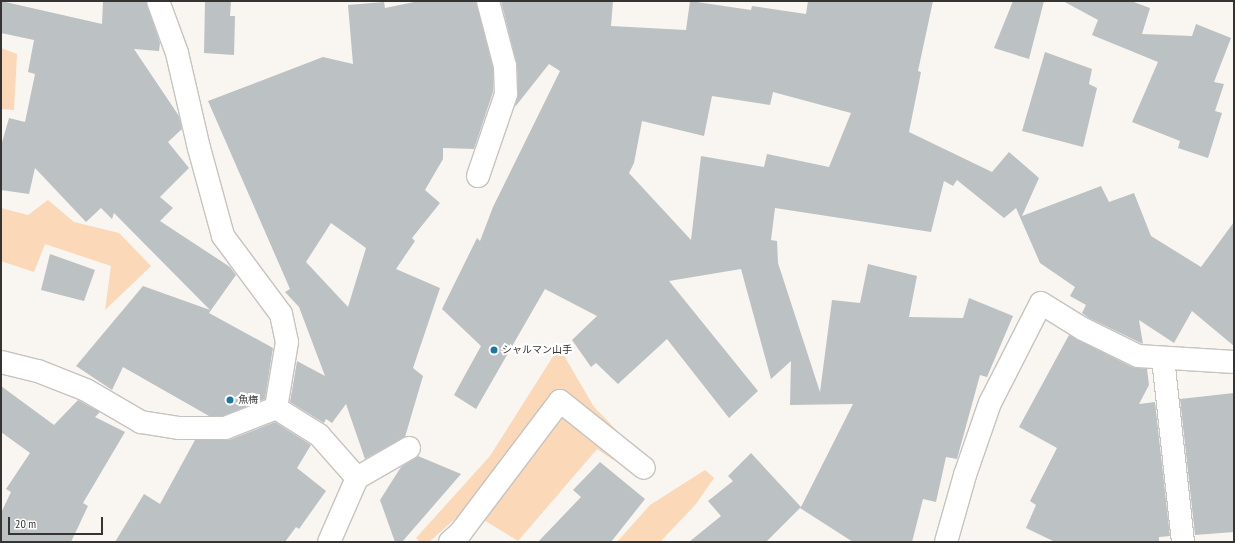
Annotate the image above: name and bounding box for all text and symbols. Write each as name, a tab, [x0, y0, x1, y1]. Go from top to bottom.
place label: シャルマン山手	[502, 344, 572, 356]
marker: シャルマン山手	[489, 345, 499, 355]
place label: 魚梅	[238, 394, 258, 406]
marker: 魚梅	[225, 395, 235, 405]
scale bar	[10, 509, 105, 535]
text: 20 m	[15, 516, 36, 531]

